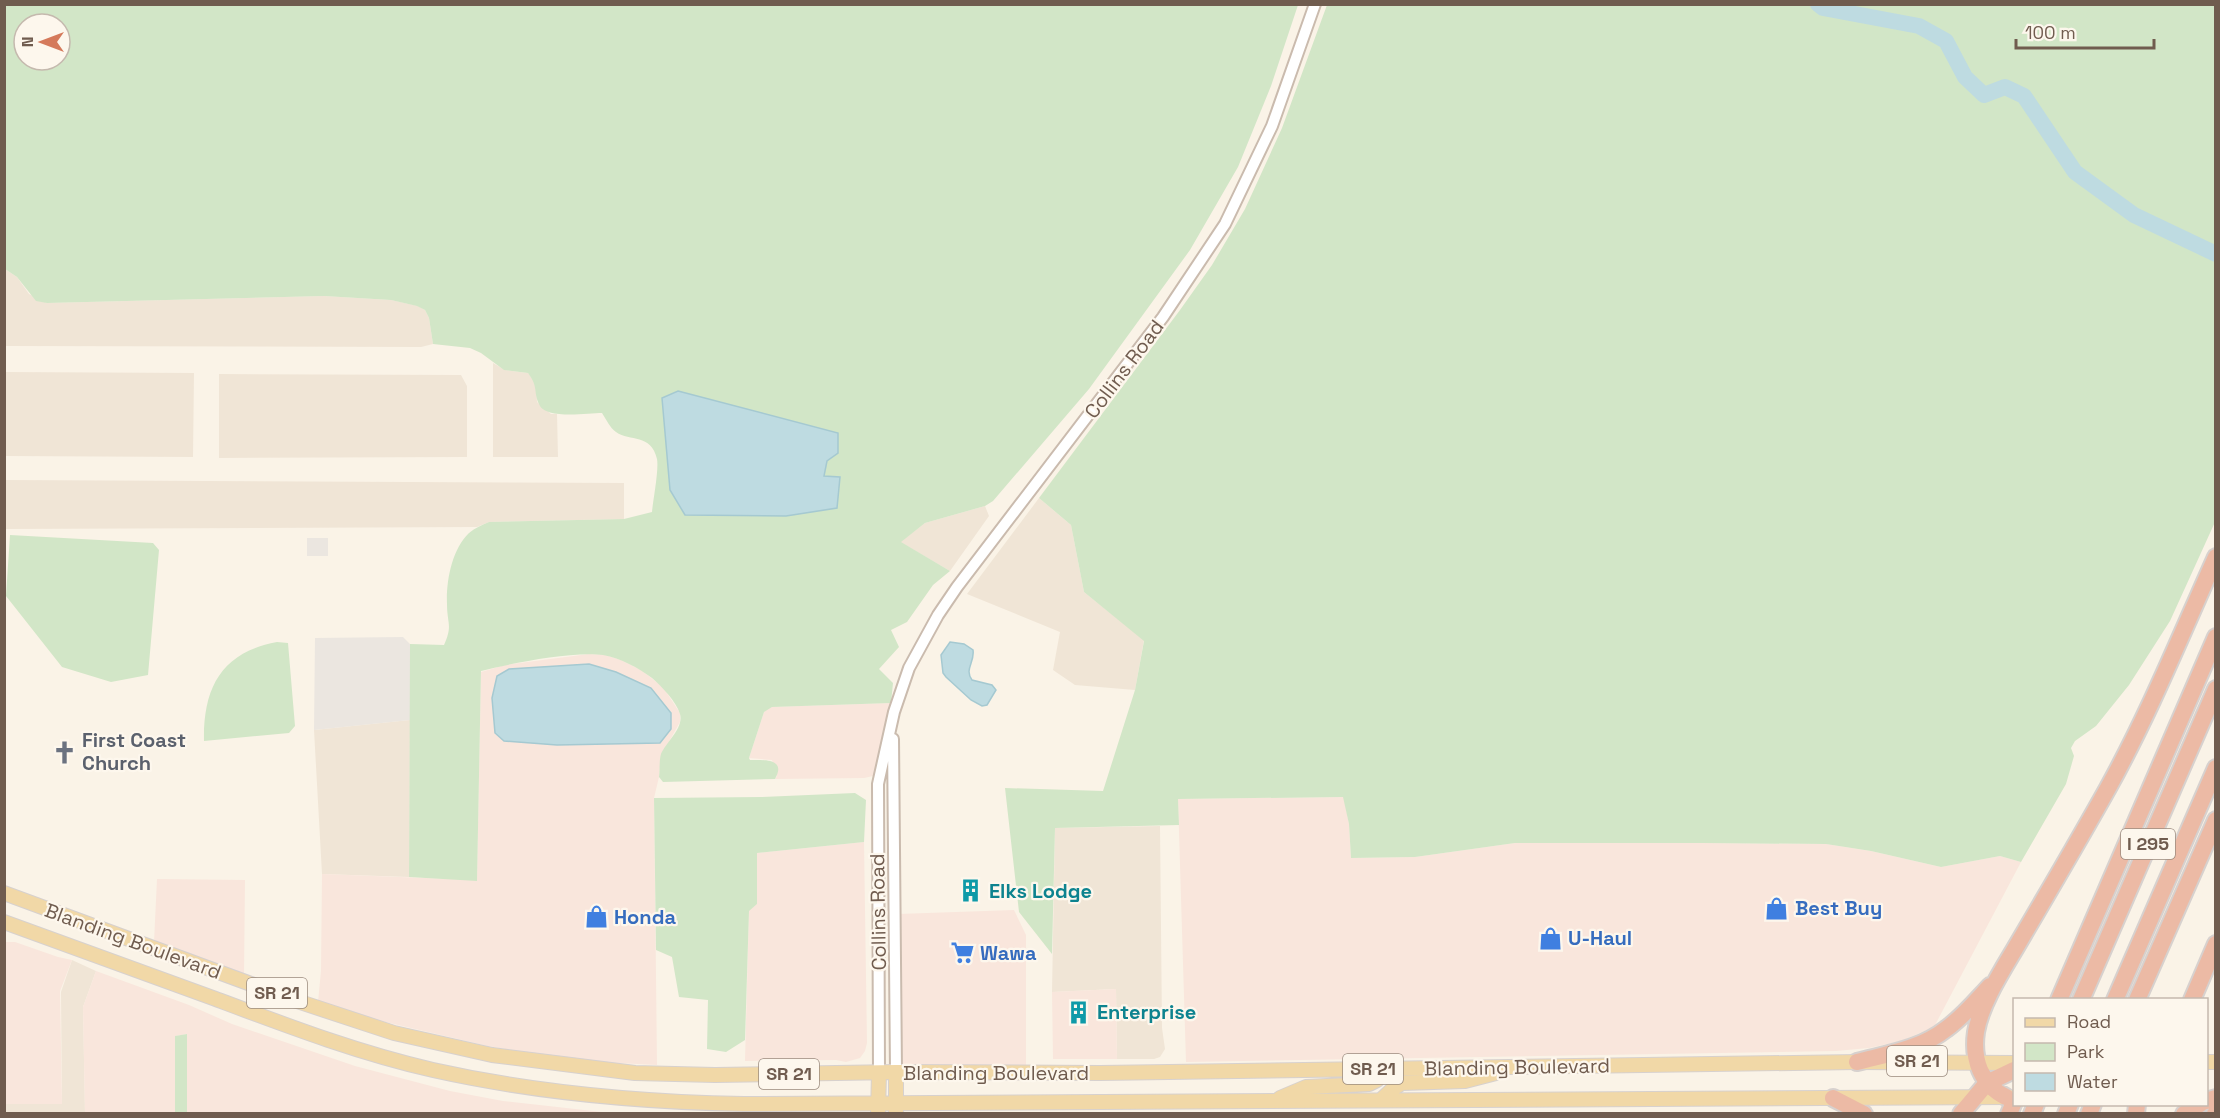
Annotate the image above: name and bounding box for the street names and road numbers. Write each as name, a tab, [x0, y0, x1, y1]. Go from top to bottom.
street label: Collins Road	[1078, 314, 1170, 424]
road number: I 295	[2121, 829, 2175, 859]
street label: Collins Road	[864, 853, 892, 971]
street label: Blanding Boulevard	[41, 897, 225, 985]
road number: SR 21	[247, 978, 307, 1008]
road number: SR 21	[1887, 1046, 1947, 1076]
street label: Blanding Boulevard	[1424, 1052, 1610, 1082]
road number: SR 21	[1343, 1054, 1403, 1084]
road number: SR 21	[759, 1059, 819, 1089]
street label: Blanding Boulevard	[903, 1060, 1089, 1086]

